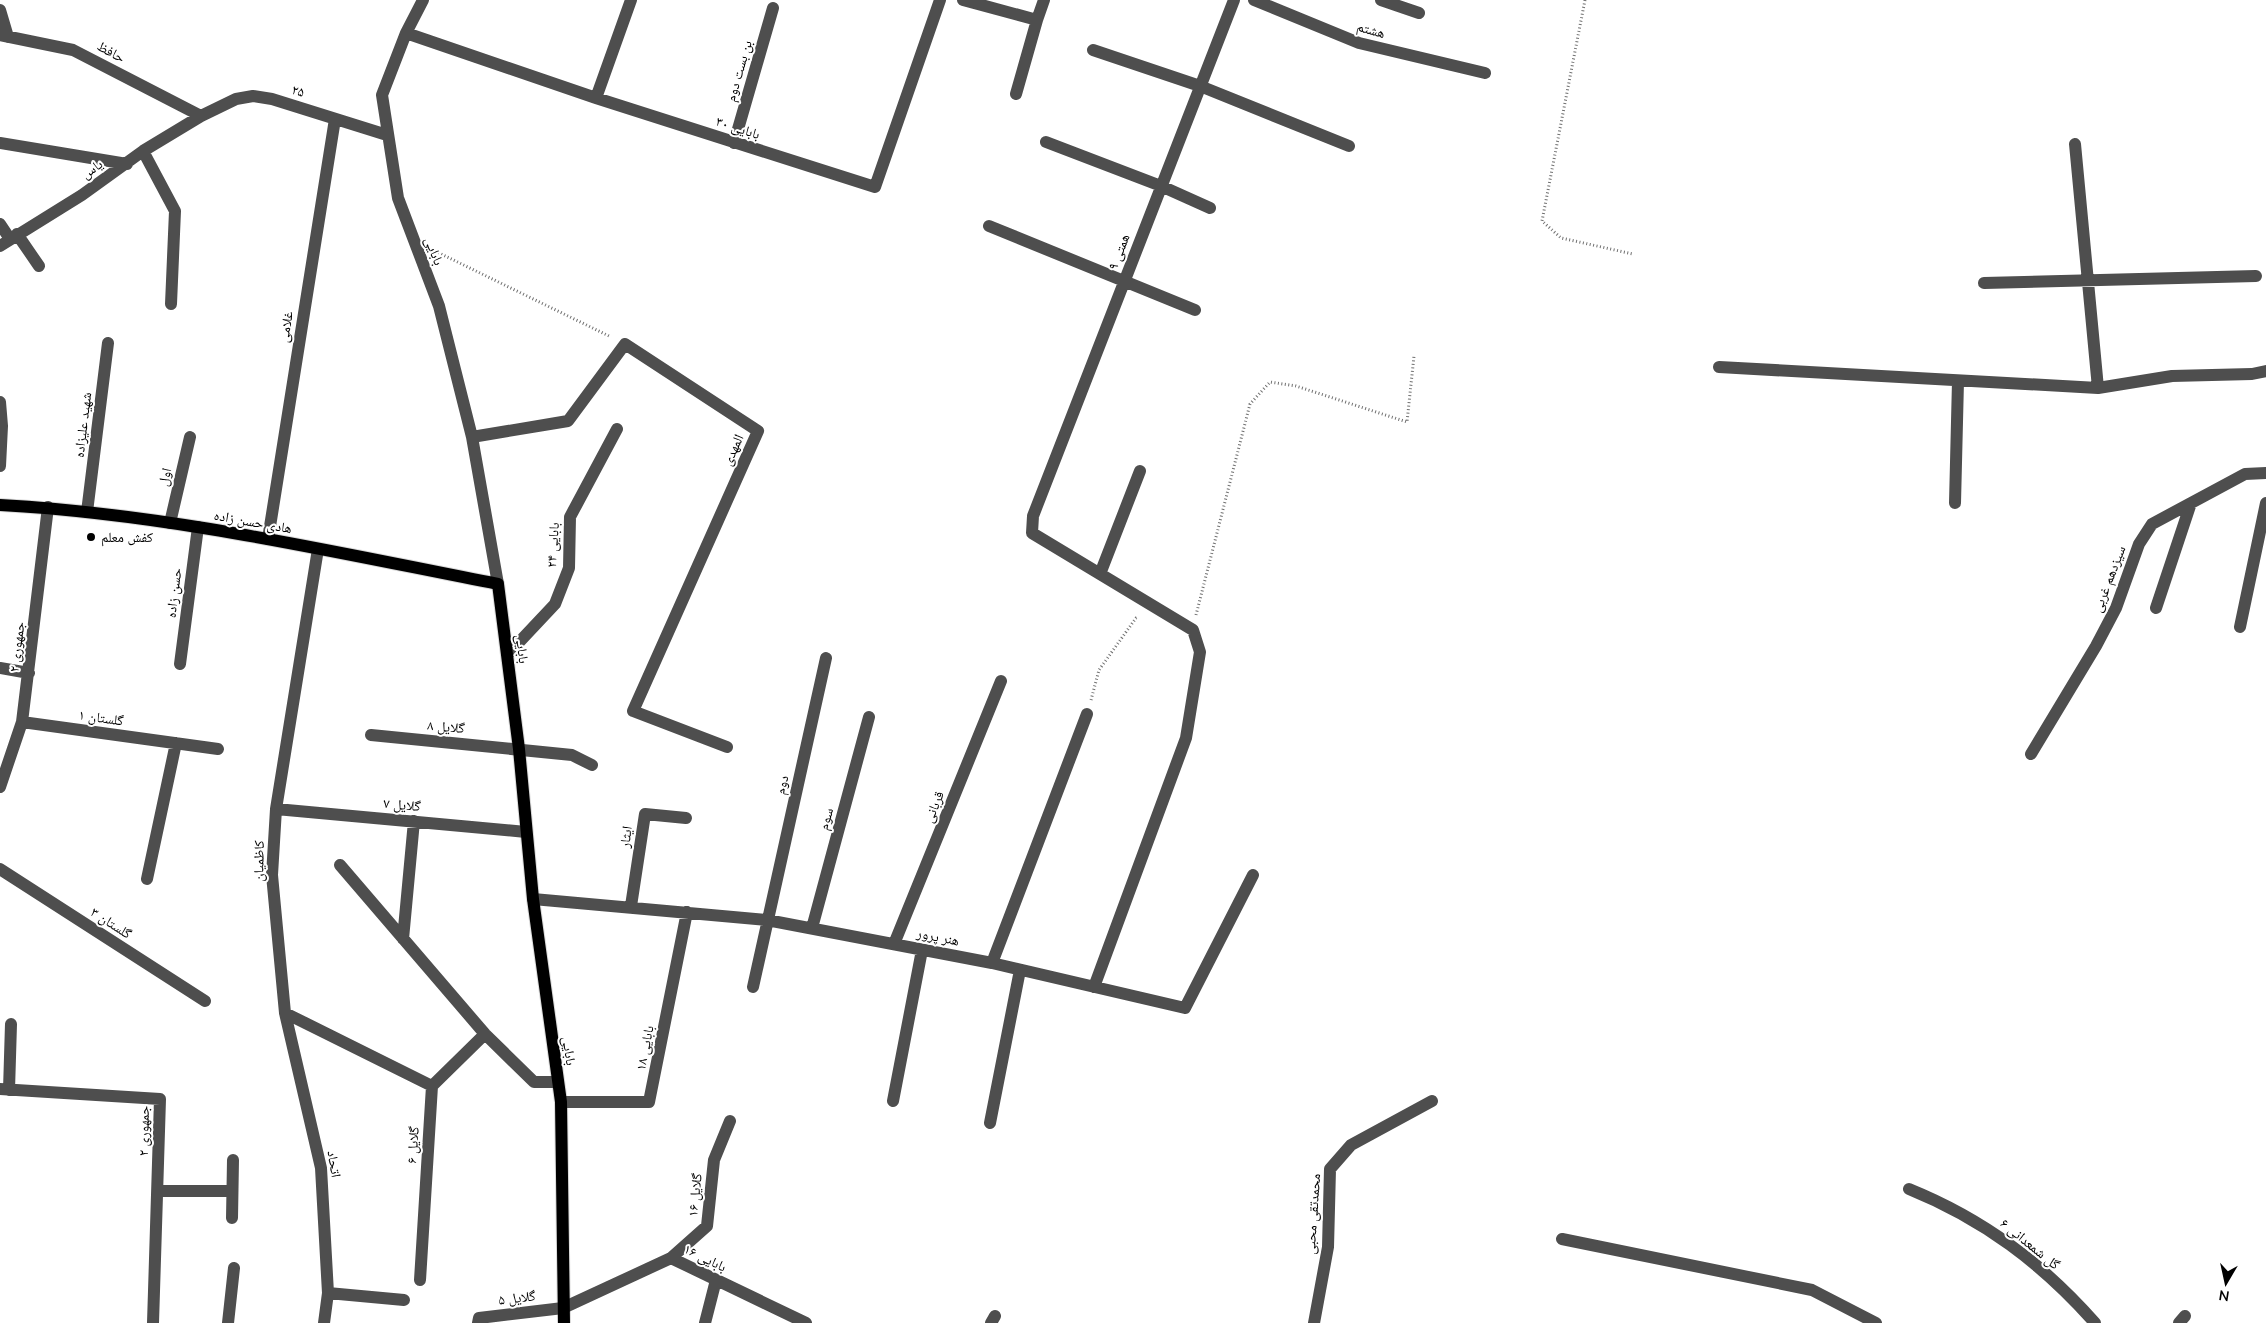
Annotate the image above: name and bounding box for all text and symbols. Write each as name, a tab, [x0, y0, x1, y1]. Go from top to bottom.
street label: هشتم	[1355, 17, 1387, 43]
street label: حافظ	[94, 37, 128, 67]
street label: بن بست دوم	[721, 38, 757, 104]
street label: ۲۵	[289, 80, 307, 102]
street label: بابایی ۳۰	[713, 112, 763, 144]
street label: یاس	[77, 155, 107, 183]
street label: همتی ۹	[1103, 231, 1135, 273]
street label: بابایی	[420, 234, 448, 268]
street label: غلامی	[274, 310, 298, 344]
street label: شهید علیزاده	[70, 391, 96, 459]
street label: المهدی	[718, 431, 748, 469]
street label: اول	[154, 466, 176, 488]
street label: هادی حسن زاده	[212, 506, 294, 538]
street label: بابایی ۲۴	[542, 522, 564, 568]
place label: کفش معلم	[101, 528, 153, 547]
marker: کفش معلم	[85, 531, 97, 543]
street label: سیزدهم غربی	[2088, 543, 2130, 615]
street label: حسن زاده	[162, 567, 187, 619]
street label: جمهوری ۲	[4, 621, 30, 673]
street label: بابایی	[511, 633, 533, 665]
street label: گلستان ۱	[77, 705, 125, 731]
street label: گلایل ۸	[427, 716, 466, 738]
street label: دوم	[771, 773, 793, 796]
street label: قربانی	[919, 788, 949, 826]
street label: گلایل ۷	[383, 794, 422, 816]
street label: سوم	[814, 806, 838, 832]
street label: ایثار	[615, 825, 637, 850]
street label: کاظمیان	[249, 840, 269, 882]
street label: گلستان ۳	[87, 903, 135, 943]
street label: هنر پرور	[914, 923, 961, 950]
street label: بابایی ۱۸	[631, 1024, 659, 1072]
street label: بابایی	[558, 1035, 580, 1067]
street label: جمهوری ۲	[134, 1105, 154, 1156]
street label: گلایل ۶	[402, 1126, 424, 1164]
street label: اتحاد	[323, 1149, 345, 1179]
street label: گلایل ۱۶	[683, 1172, 707, 1218]
street label: محمدتقی محبی	[1301, 1173, 1325, 1255]
street label: گل شمعدانی ۶	[1996, 1214, 2064, 1274]
street label: بابایی ۱۶	[680, 1240, 730, 1277]
north arrow	[2201, 1258, 2251, 1308]
text: N	[2217, 1285, 2231, 1306]
street label: گلایل ۵	[497, 1286, 537, 1310]

